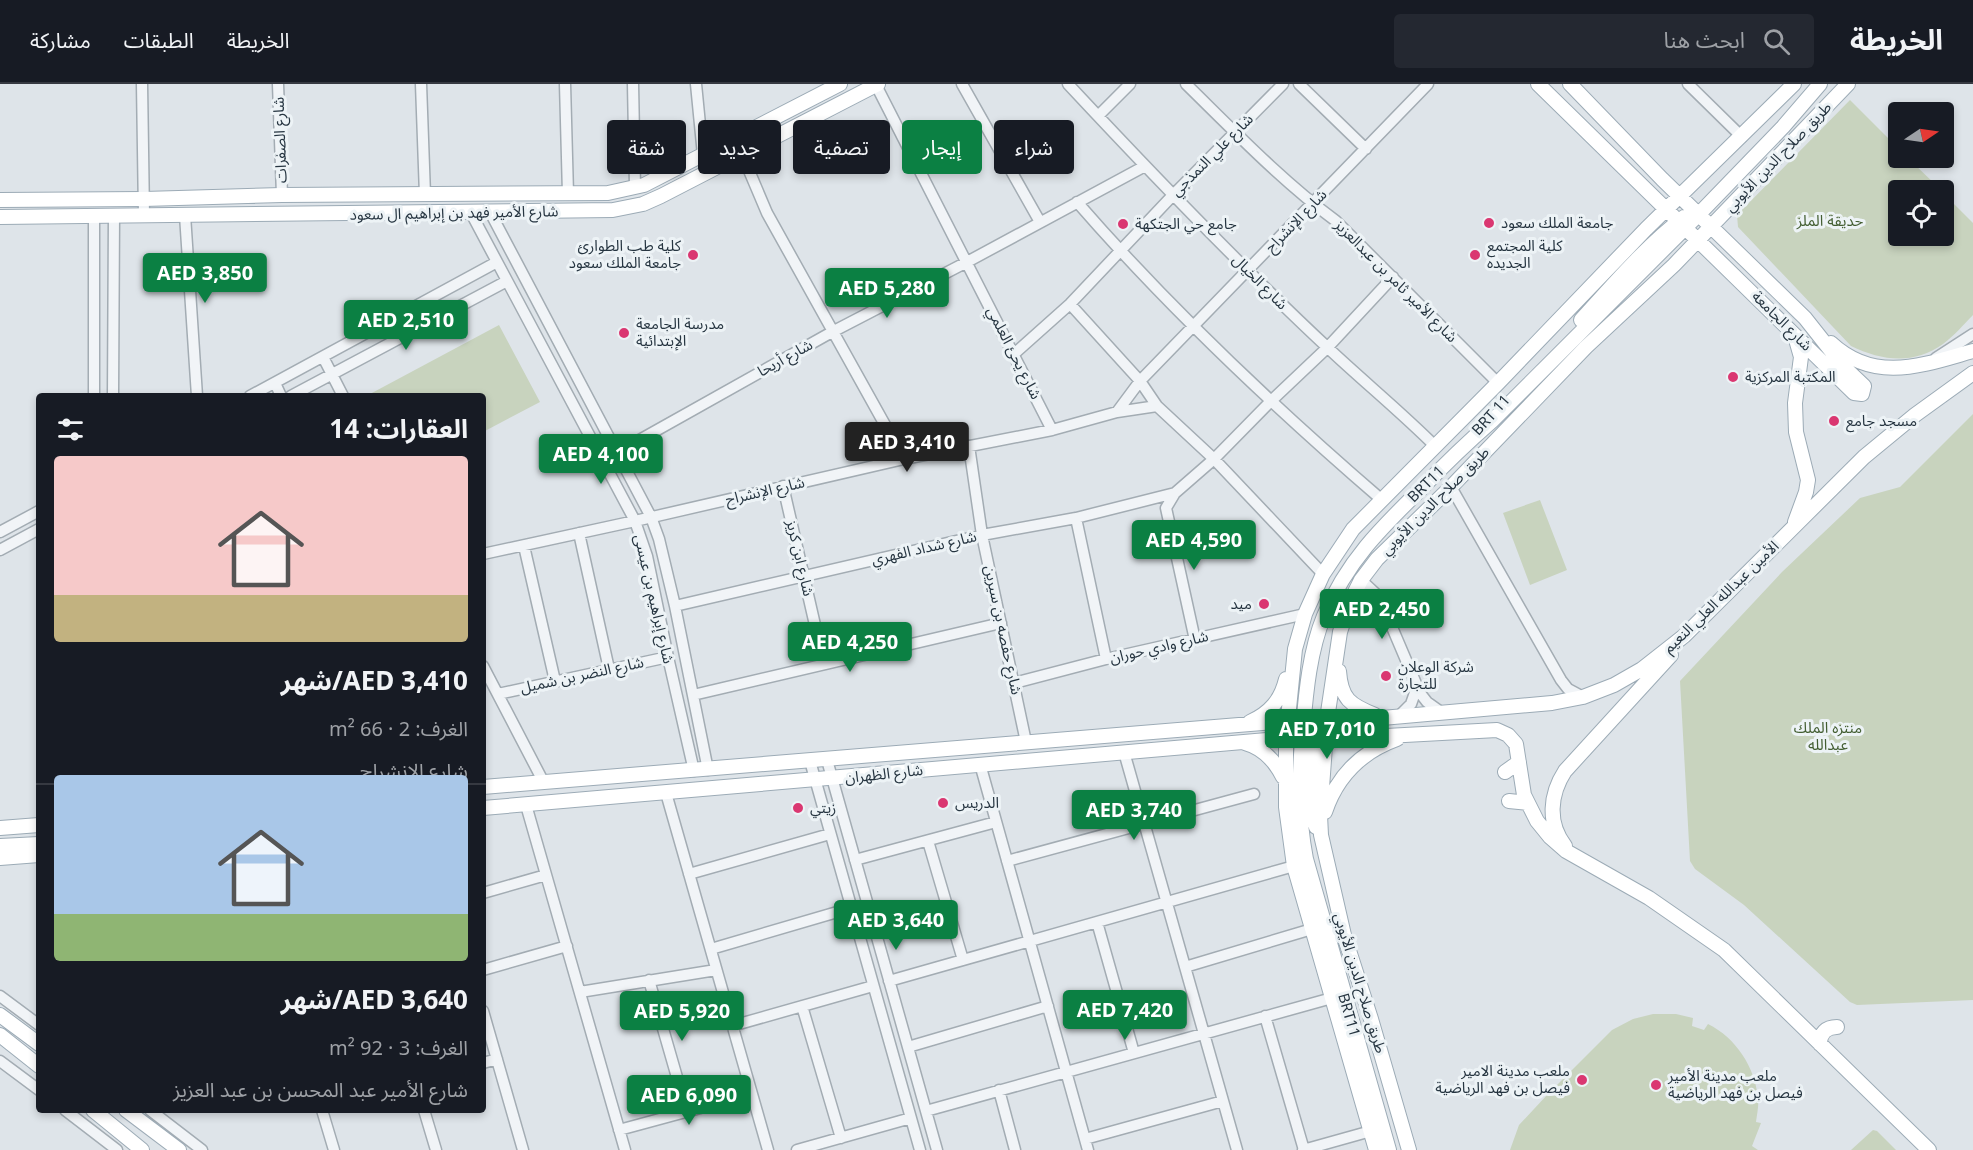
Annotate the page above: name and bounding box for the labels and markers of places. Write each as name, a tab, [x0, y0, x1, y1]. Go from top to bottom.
place label: جامعة الملك سعود	[1501, 212, 1613, 232]
place label: جامع حي الجتكهة	[1135, 213, 1237, 236]
marker: جامعة الملك سعود	[1482, 216, 1496, 230]
marker: جامع حي الجتكهة	[1116, 217, 1130, 231]
place label: كلية طب الطوارئ جامعة الملك سعود	[569, 235, 682, 272]
place label: كلية المجتمع الجديده	[1487, 235, 1563, 272]
marker: كلية طب الطوارئ جامعة الملك سعود	[686, 248, 700, 262]
marker: كلية المجتمع الجديده	[1468, 248, 1482, 262]
pin: AED 3,850	[136, 253, 274, 304]
pin: AED 5,280	[818, 268, 956, 319]
pin: AED 2,510	[337, 300, 475, 351]
place label: مدرسة الجامعة الإبتدائية	[636, 313, 724, 351]
marker: مدرسة الجامعة الإبتدائية	[617, 326, 631, 340]
place label: المكتبة المركزية	[1745, 366, 1836, 386]
marker: المكتبة المركزية	[1726, 370, 1740, 384]
place label: مسجد جامع	[1846, 410, 1917, 433]
marker: مسجد جامع	[1827, 414, 1841, 428]
pin: AED 3,410	[838, 422, 976, 473]
pin: AED 4,100	[532, 434, 670, 485]
pin: AED 4,590	[1125, 520, 1263, 571]
pin: AED 2,450	[1313, 589, 1451, 640]
place label: ميد	[1231, 593, 1252, 613]
marker: ميد	[1257, 597, 1271, 611]
pin: AED 4,250	[781, 622, 919, 673]
place label: شركة الوعلان للتجارة	[1398, 656, 1474, 693]
marker: شركة الوعلان للتجارة	[1379, 669, 1393, 683]
pin: AED 7,010	[1258, 709, 1396, 760]
pin: AED 3,740	[1065, 790, 1203, 841]
place label: الدريس	[955, 792, 999, 812]
marker: الدريس	[936, 796, 950, 810]
place label: زيتي	[810, 797, 836, 819]
marker: زيتي	[791, 801, 805, 815]
pin: AED 3,640	[827, 900, 965, 951]
pin: AED 7,420	[1056, 990, 1194, 1041]
pin: AED 5,920	[613, 991, 751, 1042]
place label: ملعب مدينة الامير فيصل بن فهد الرياضية	[1435, 1060, 1570, 1097]
place label: ملعب مدينة الأمير فيصل بن فهد الرياضية	[1667, 1065, 1803, 1102]
marker: ملعب مدينة الامير فيصل بن فهد الرياضية	[1575, 1073, 1589, 1087]
pin: AED 6,090	[620, 1075, 758, 1126]
marker: ملعب مدينة الأمير فيصل بن فهد الرياضية	[1649, 1078, 1663, 1092]

